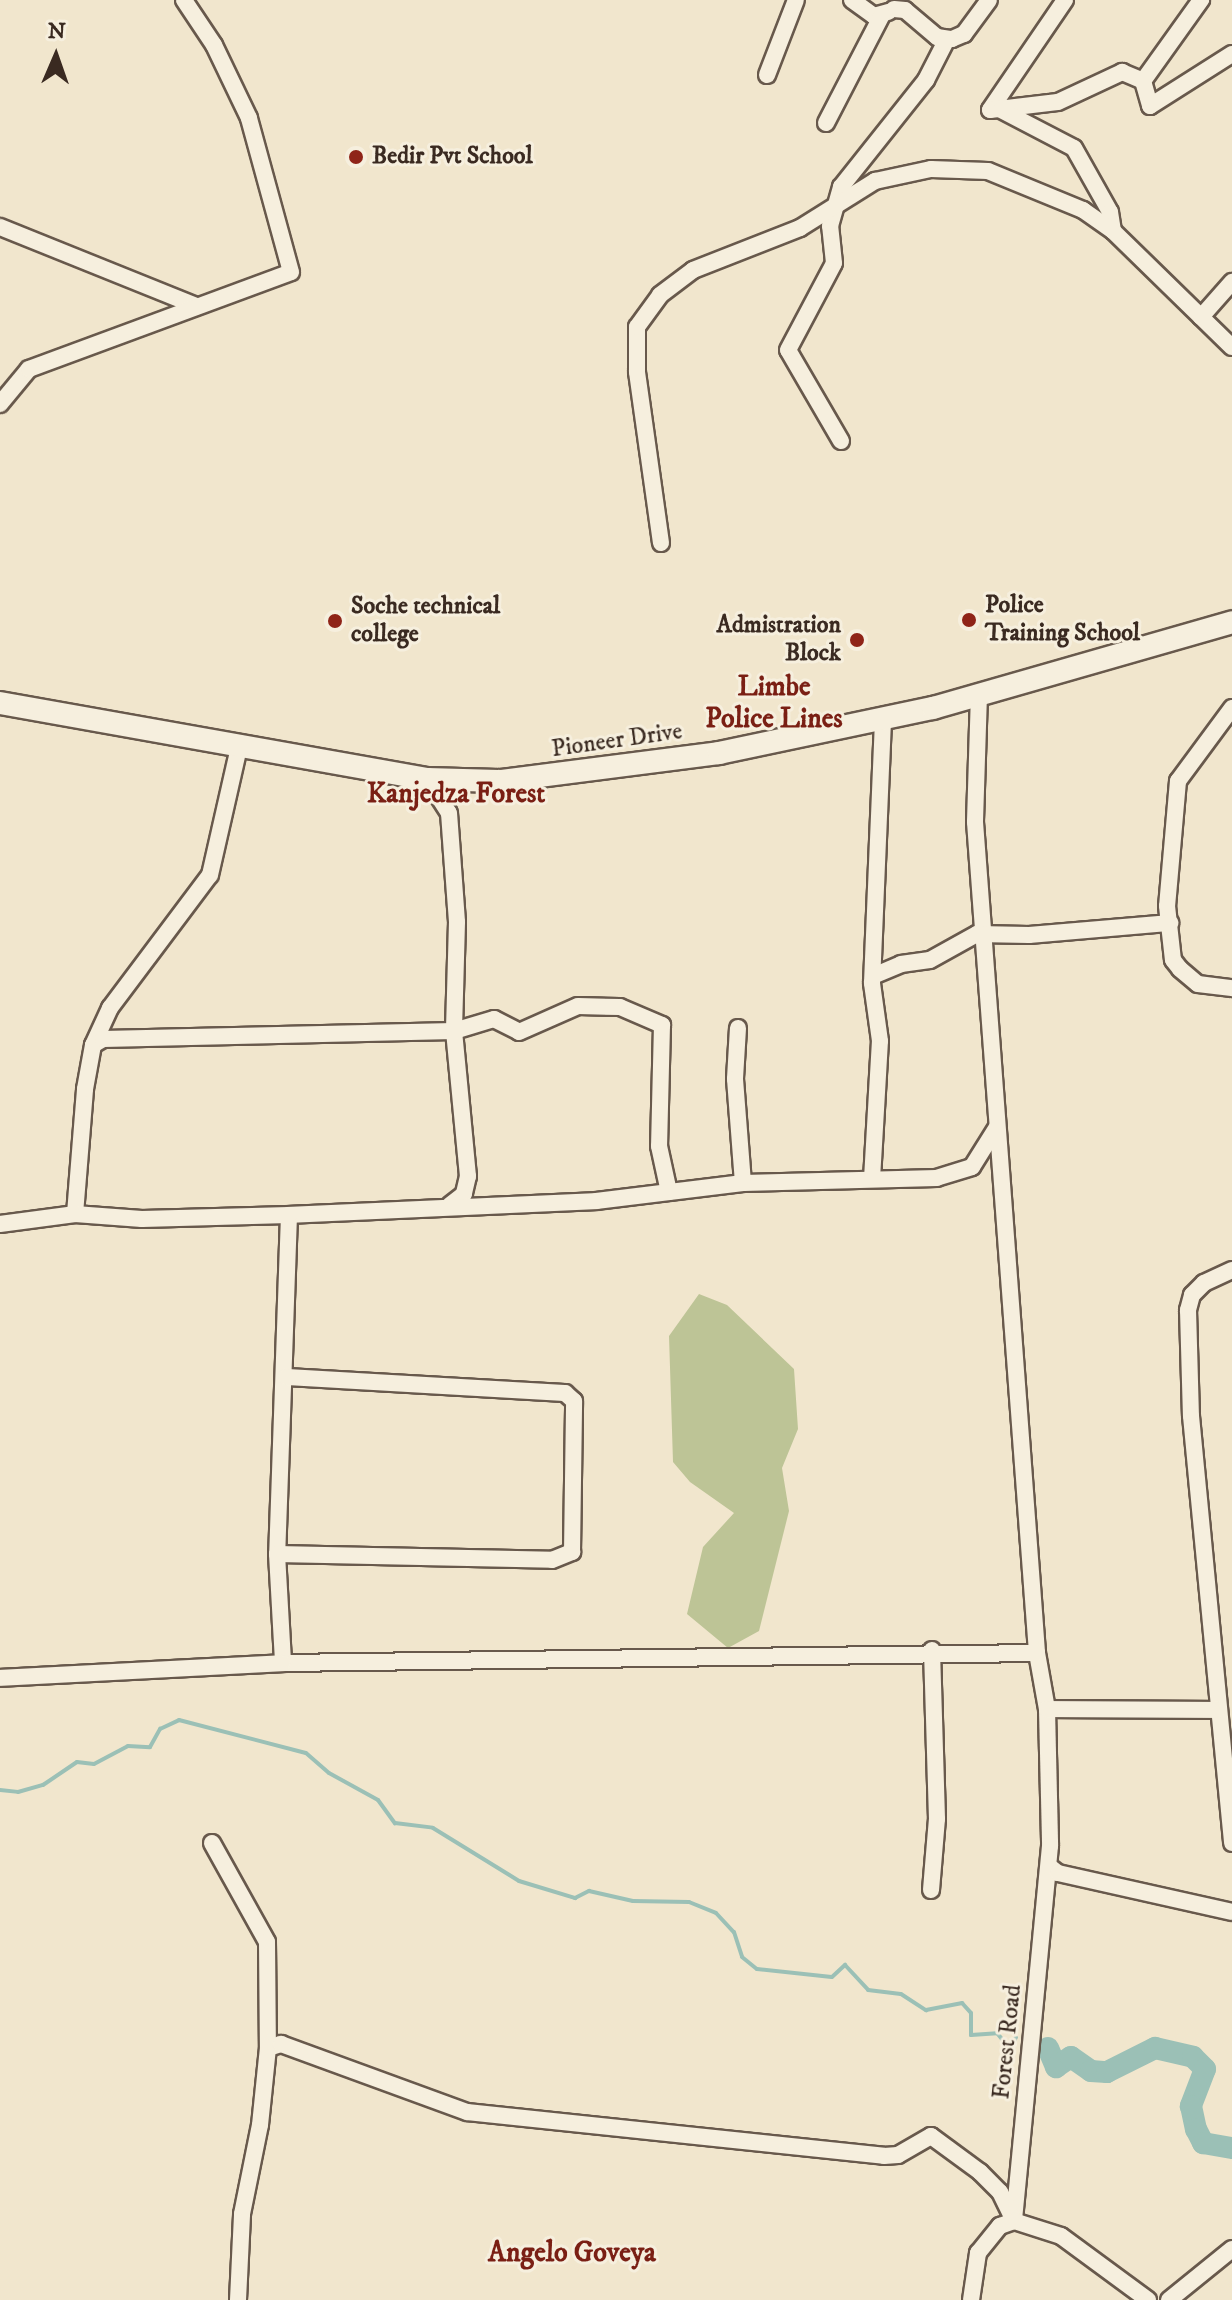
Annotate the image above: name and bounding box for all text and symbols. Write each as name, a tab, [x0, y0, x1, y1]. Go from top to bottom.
north arrow	[16, 16, 96, 96]
text: N	[47, 18, 66, 45]
place label: Bedir Pvt School	[372, 143, 533, 171]
marker: Bedir Pvt School	[347, 148, 365, 166]
place label: Police Training School	[985, 592, 1140, 648]
place label: Soche technical college	[351, 593, 500, 649]
marker: Police Training School	[960, 611, 978, 629]
marker: Soche technical college	[326, 612, 344, 630]
place label: Admistration Block	[717, 612, 841, 668]
marker: Admistration Block	[848, 631, 866, 649]
district label: Limbe Police Lines	[705, 670, 843, 736]
street label: Pioneer Drive	[550, 718, 684, 764]
district label: Kanjedza Forest	[367, 777, 545, 811]
street label: Forest Road	[988, 1983, 1028, 2101]
district label: Angelo Goveya	[488, 2236, 656, 2270]

